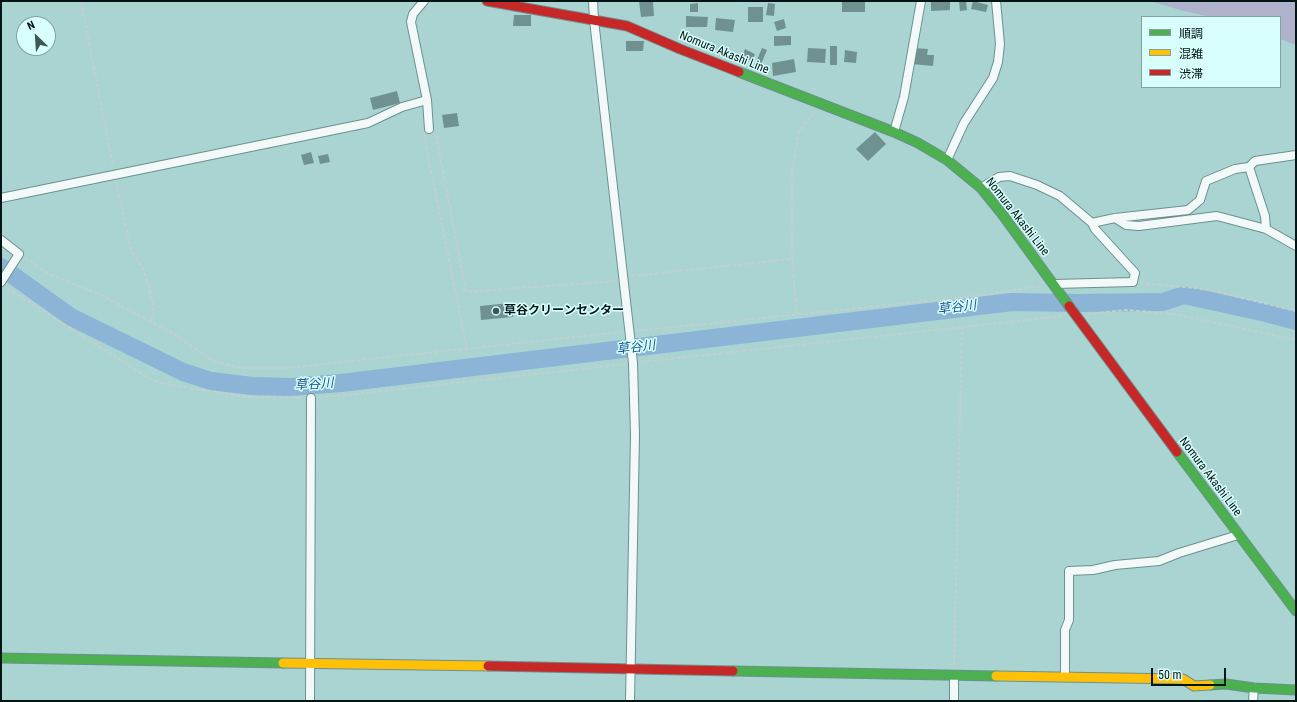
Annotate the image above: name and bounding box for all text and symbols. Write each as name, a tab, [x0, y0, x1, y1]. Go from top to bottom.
north arrow	[16, 16, 56, 56]
legend	[1141, 16, 1281, 88]
text: N	[25, 18, 37, 33]
text: 順調	[1179, 27, 1203, 41]
street label: Nomura Akashi Line	[677, 29, 771, 77]
text: 混雑	[1179, 47, 1203, 61]
text: 渋滞	[1179, 67, 1203, 81]
street label: Nomura Akashi Line	[982, 175, 1052, 259]
water label: 草谷川	[937, 298, 977, 318]
place label: 草谷クリーンセンター	[504, 304, 624, 318]
marker: 草谷クリーンセンター	[491, 306, 501, 316]
water label: 草谷川	[616, 338, 656, 358]
water label: 草谷川	[294, 376, 334, 394]
street label: Nomura Akashi Line	[1176, 435, 1244, 519]
scale bar	[1153, 660, 1228, 686]
text: 50 m	[1158, 668, 1182, 682]

